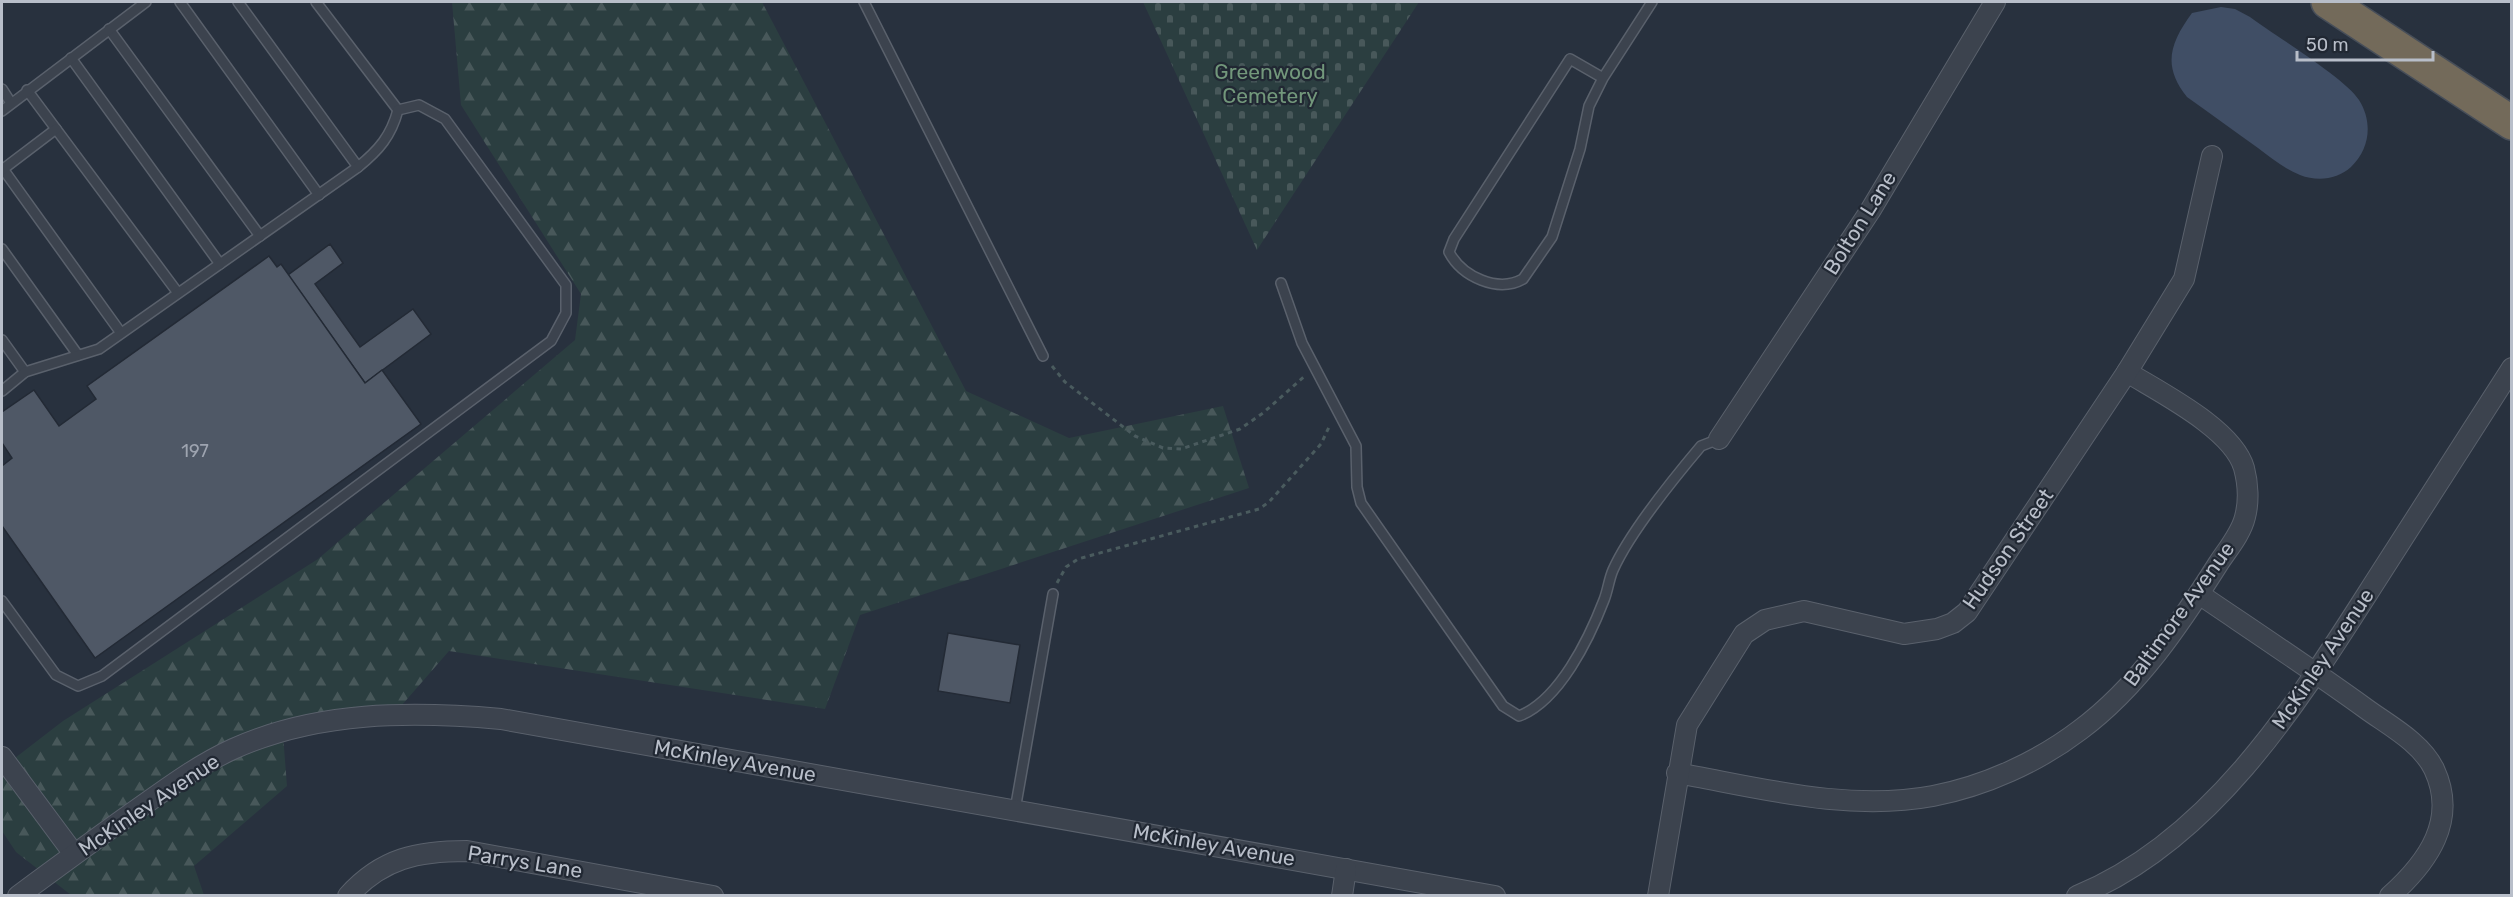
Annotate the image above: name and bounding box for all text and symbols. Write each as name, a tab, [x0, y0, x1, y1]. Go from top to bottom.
scale bar	[2297, 24, 2434, 62]
text: 50 m	[2306, 34, 2349, 56]
park label: Greenwood Cemetery	[1214, 59, 1326, 108]
street label: Bolton Lane	[1818, 166, 1901, 279]
house number: 197	[181, 440, 209, 462]
street label: Hudson Street	[1957, 484, 2058, 614]
street label: Baltimore Avenue	[2118, 537, 2239, 691]
street label: McKinley Avenue	[2266, 584, 2379, 734]
street label: McKinley Avenue	[652, 734, 818, 787]
street label: McKinley Avenue	[74, 748, 224, 861]
street label: McKinley Avenue	[1131, 818, 1297, 871]
street label: Parrys Lane	[466, 840, 584, 883]

